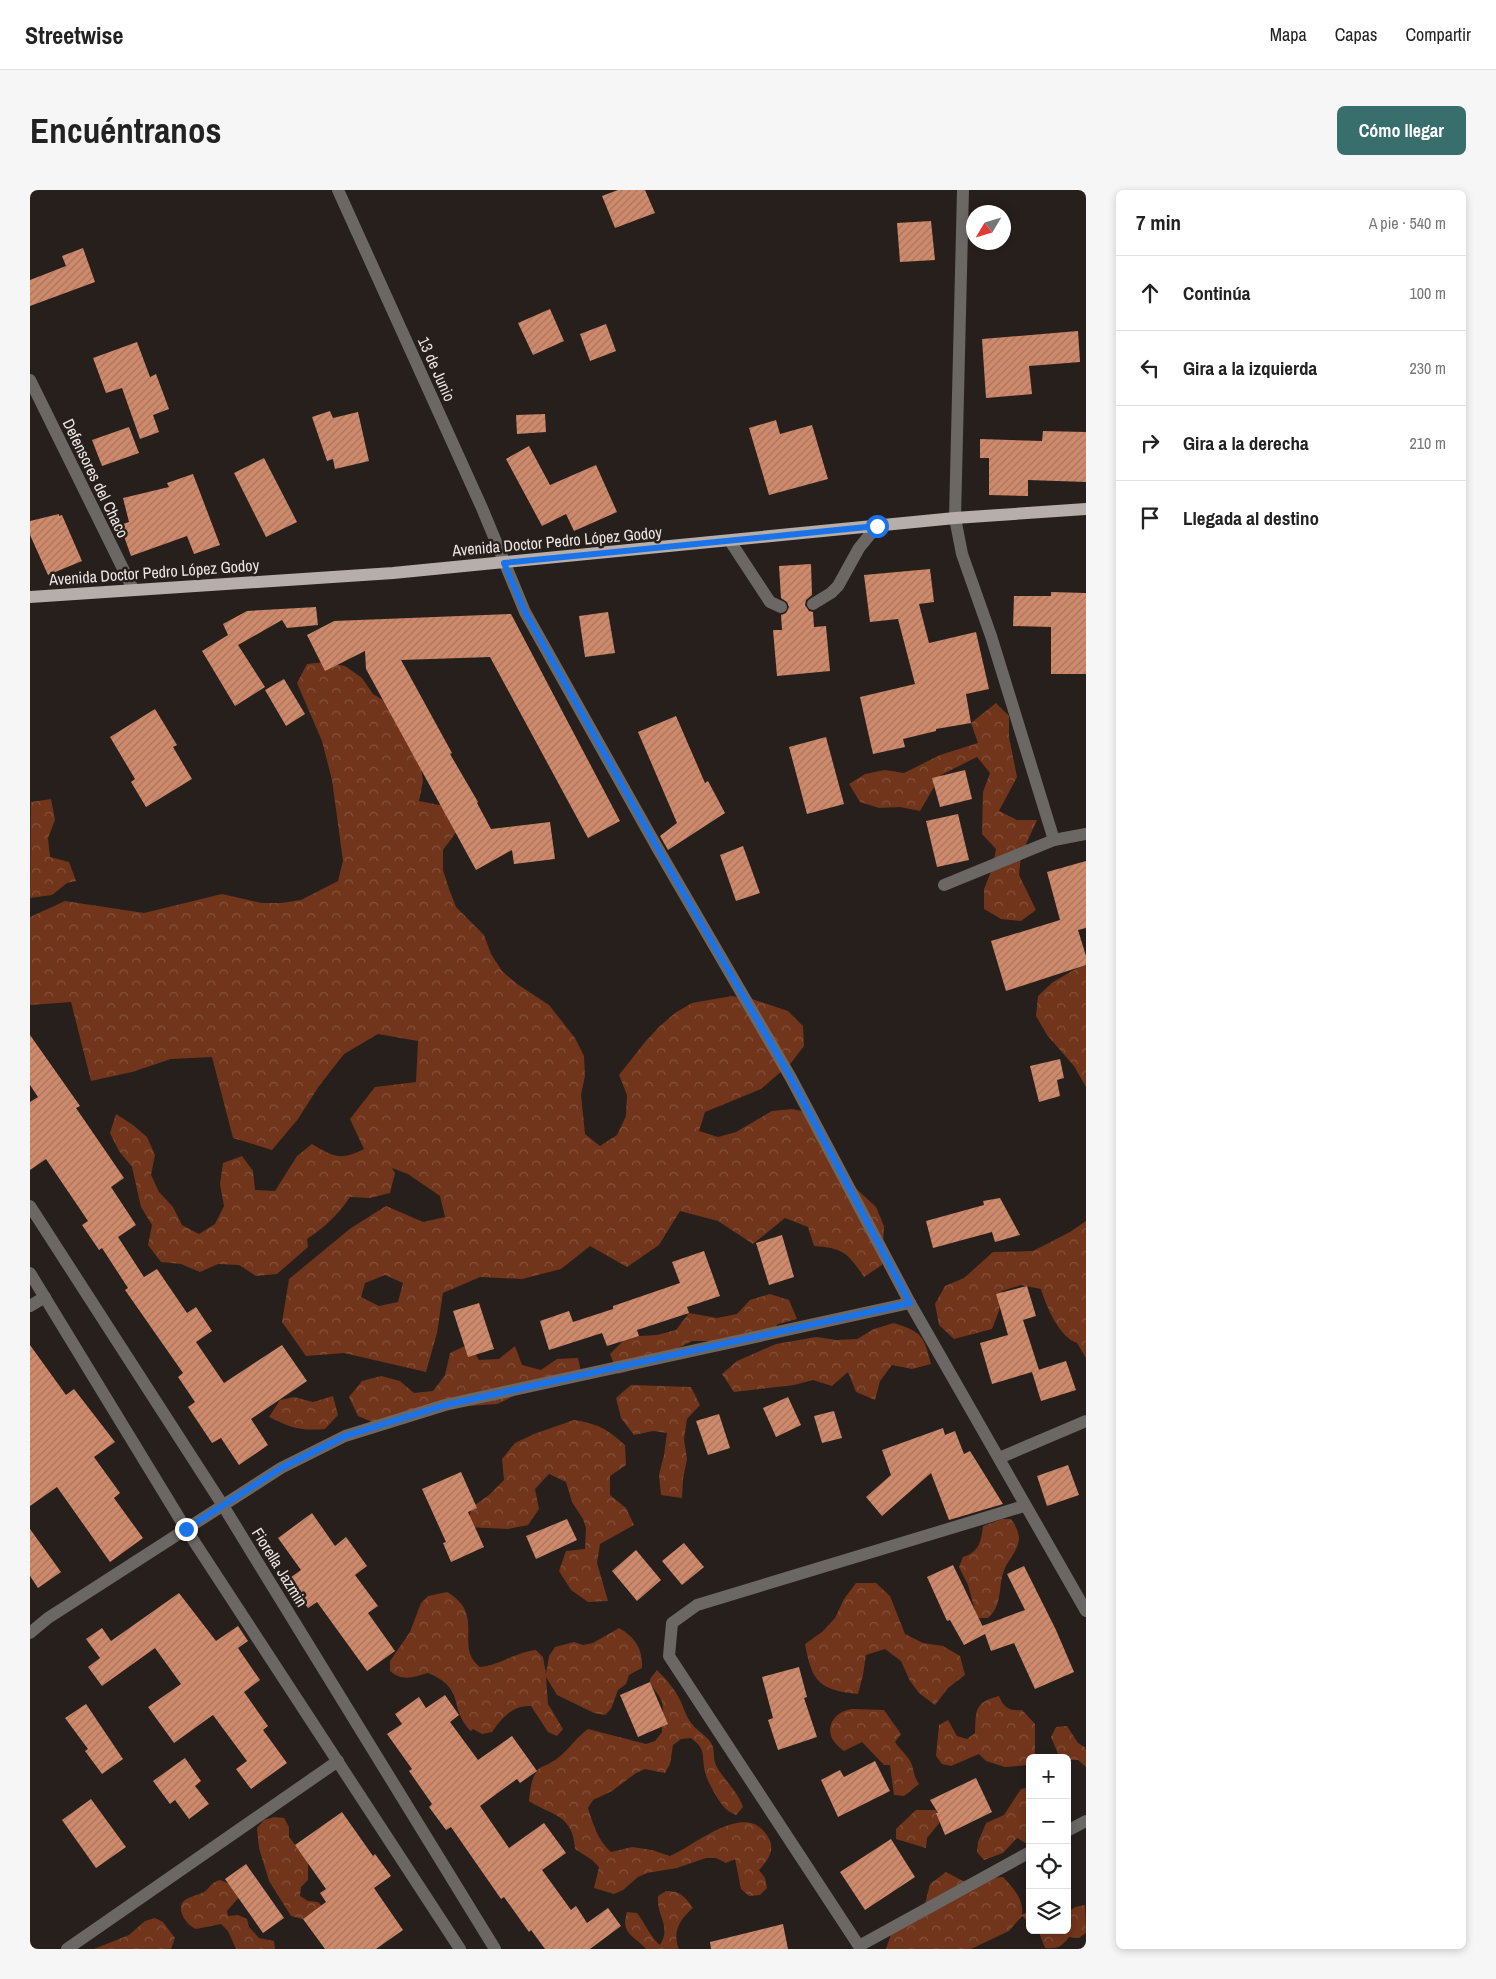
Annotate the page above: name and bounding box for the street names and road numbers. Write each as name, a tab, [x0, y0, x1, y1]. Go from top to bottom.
street label: 13 de Junio	[413, 333, 461, 405]
street label: Defensores del Chaco	[58, 415, 134, 541]
street label: Avenida Doctor Pedro López Godoy	[450, 521, 663, 561]
street label: Avenida Doctor Pedro López Godoy	[47, 554, 260, 590]
street label: Fiorella Jazmin	[247, 1523, 313, 1611]

